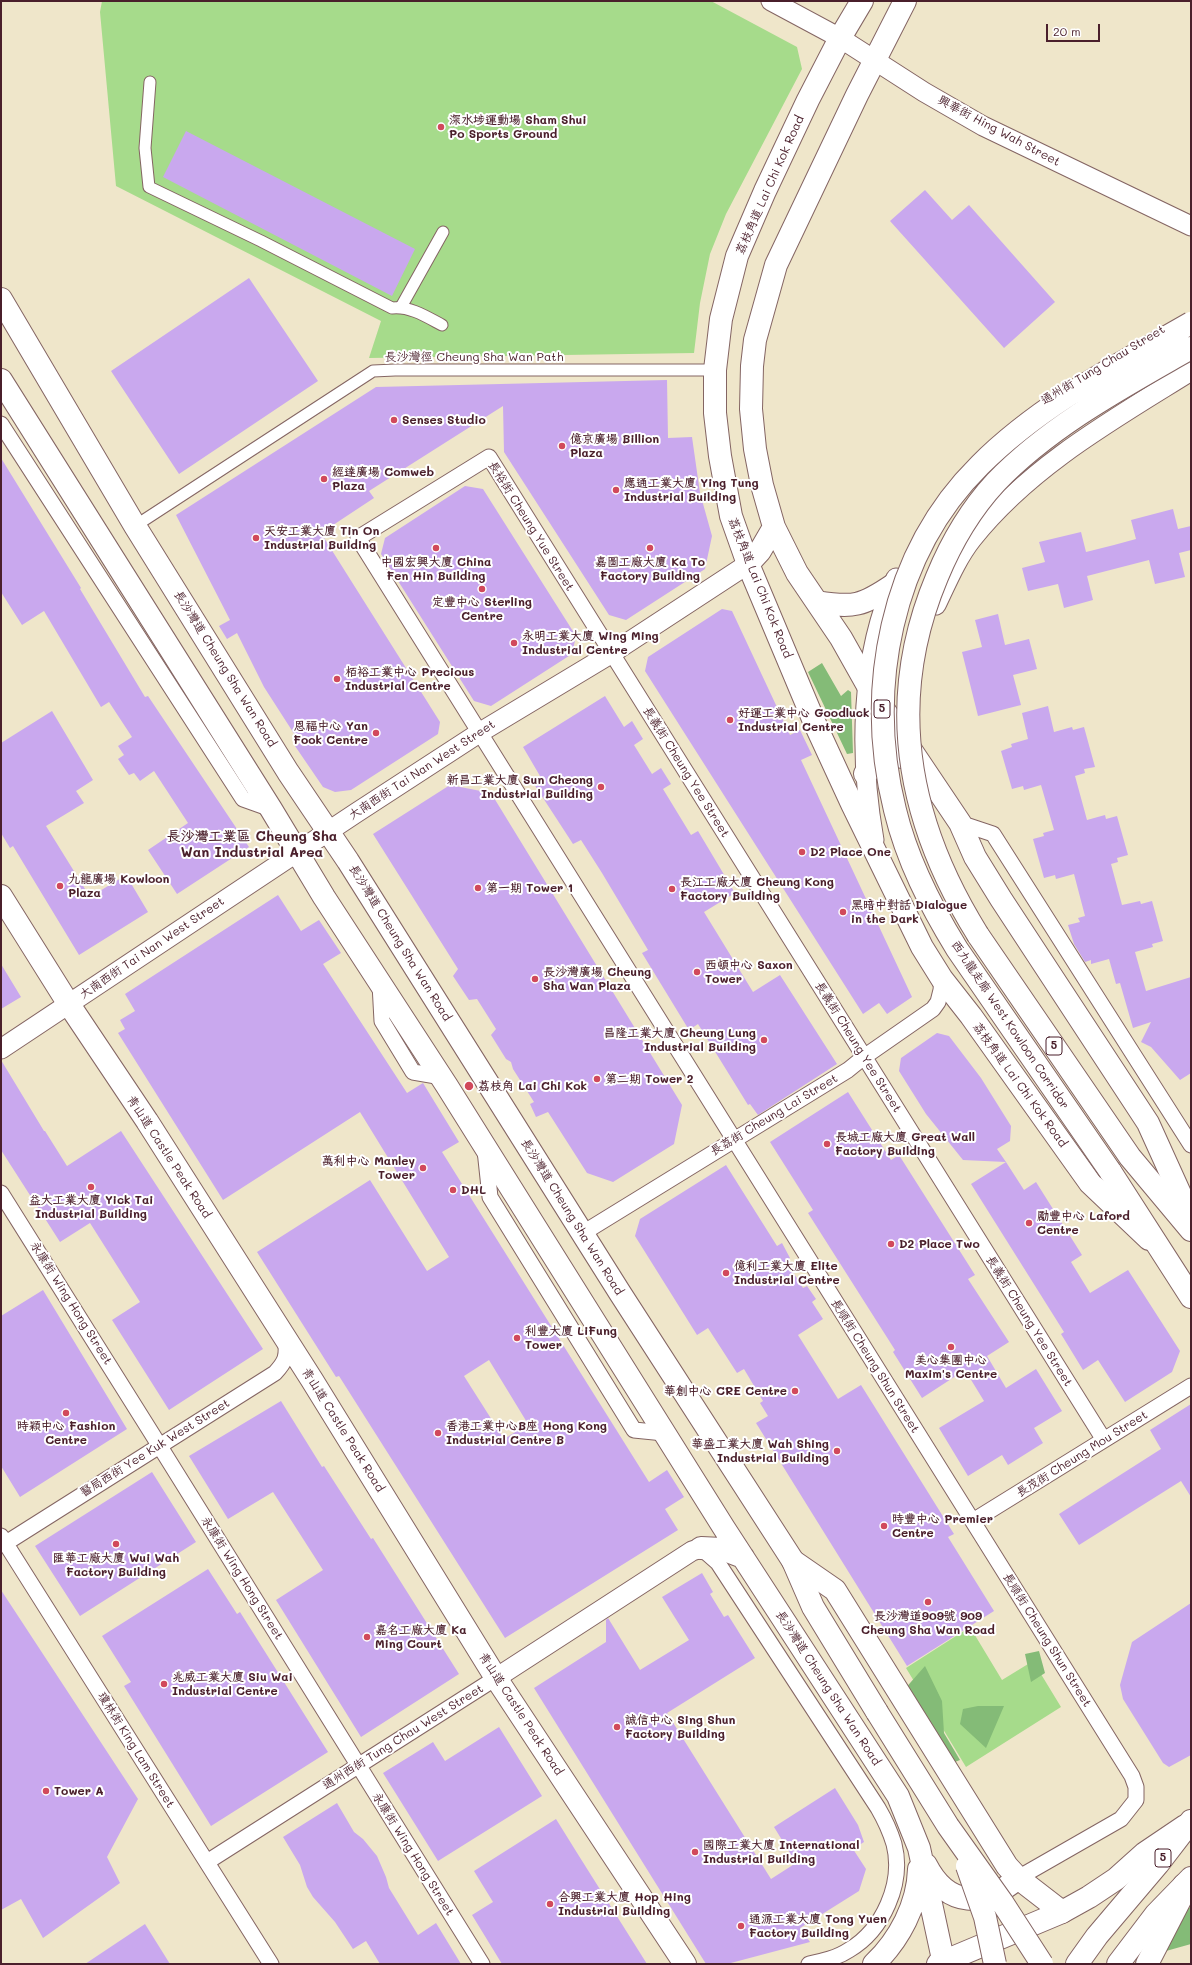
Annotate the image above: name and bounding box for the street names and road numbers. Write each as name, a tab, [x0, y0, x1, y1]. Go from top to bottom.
street label: 興華街 Hing Wah Street	[935, 93, 1063, 169]
street label: 荔枝角道 Lai Chi Kok Road	[733, 113, 807, 257]
street label: 通州街 Tung Chau Street	[1038, 322, 1168, 408]
street label: 長沙灣徑 Cheung Sha Wan Path	[385, 350, 563, 364]
street label: 長裕街 Cheung Yue Street	[485, 458, 577, 594]
street label: 荔枝角道 Lai Chi Kok Road	[725, 516, 795, 660]
street label: 長沙灣道 Cheung Sha Wan Road	[171, 588, 279, 750]
road number: 5	[874, 700, 890, 718]
street label: 長義街 Cheung Yee Street	[640, 704, 732, 840]
street label: 大南西街 Tai Nan West Street	[346, 717, 498, 823]
street label: 長沙灣道 Cheung Sha Wan Road	[346, 862, 454, 1024]
street label: 大南西街 Tai Nan West Street	[77, 894, 227, 1002]
street label: 西九龍走廊 West Kowloon Corridor	[948, 938, 1072, 1112]
street label: 長義街 Cheung Yee Street	[812, 979, 904, 1115]
street label: 荔枝角道 Lai Chi Kok Road	[970, 1020, 1070, 1150]
road number: 5	[1046, 1037, 1062, 1055]
street label: 長荔街 Cheung Lai Street	[708, 1071, 840, 1159]
street label: 青山道 Castle Peak Road	[124, 1093, 214, 1221]
street label: 長沙灣道 Cheung Sha Wan Road	[518, 1136, 626, 1298]
street label: 永康街 Wing Hong Street	[27, 1239, 115, 1367]
street label: 長義街 Cheung Yee Street	[983, 1253, 1075, 1389]
street label: 長順街 Cheung Shun Street	[828, 1296, 922, 1436]
street label: 青山道 Castle Peak Road	[299, 1365, 387, 1495]
street label: 醫局西街 Yee Kuk West Street	[78, 1396, 232, 1500]
street label: 長茂街 Cheung Mou Street	[1014, 1408, 1150, 1500]
street label: 永康街 Wing Hong Street	[198, 1514, 286, 1642]
street label: 長順街 Cheung Shun Street	[1000, 1570, 1094, 1710]
street label: 長沙灣道 Cheung Sha Wan Road	[772, 1608, 884, 1768]
street label: 青山道 Castle Peak Road	[476, 1650, 566, 1778]
street label: 通州西街 Tung Chau West Street	[320, 1681, 486, 1793]
street label: 瓊林街 King Lam Street	[94, 1690, 178, 1810]
street label: 永康街 Wing Hong Street	[369, 1790, 457, 1918]
road number: 5	[1155, 1849, 1171, 1867]

